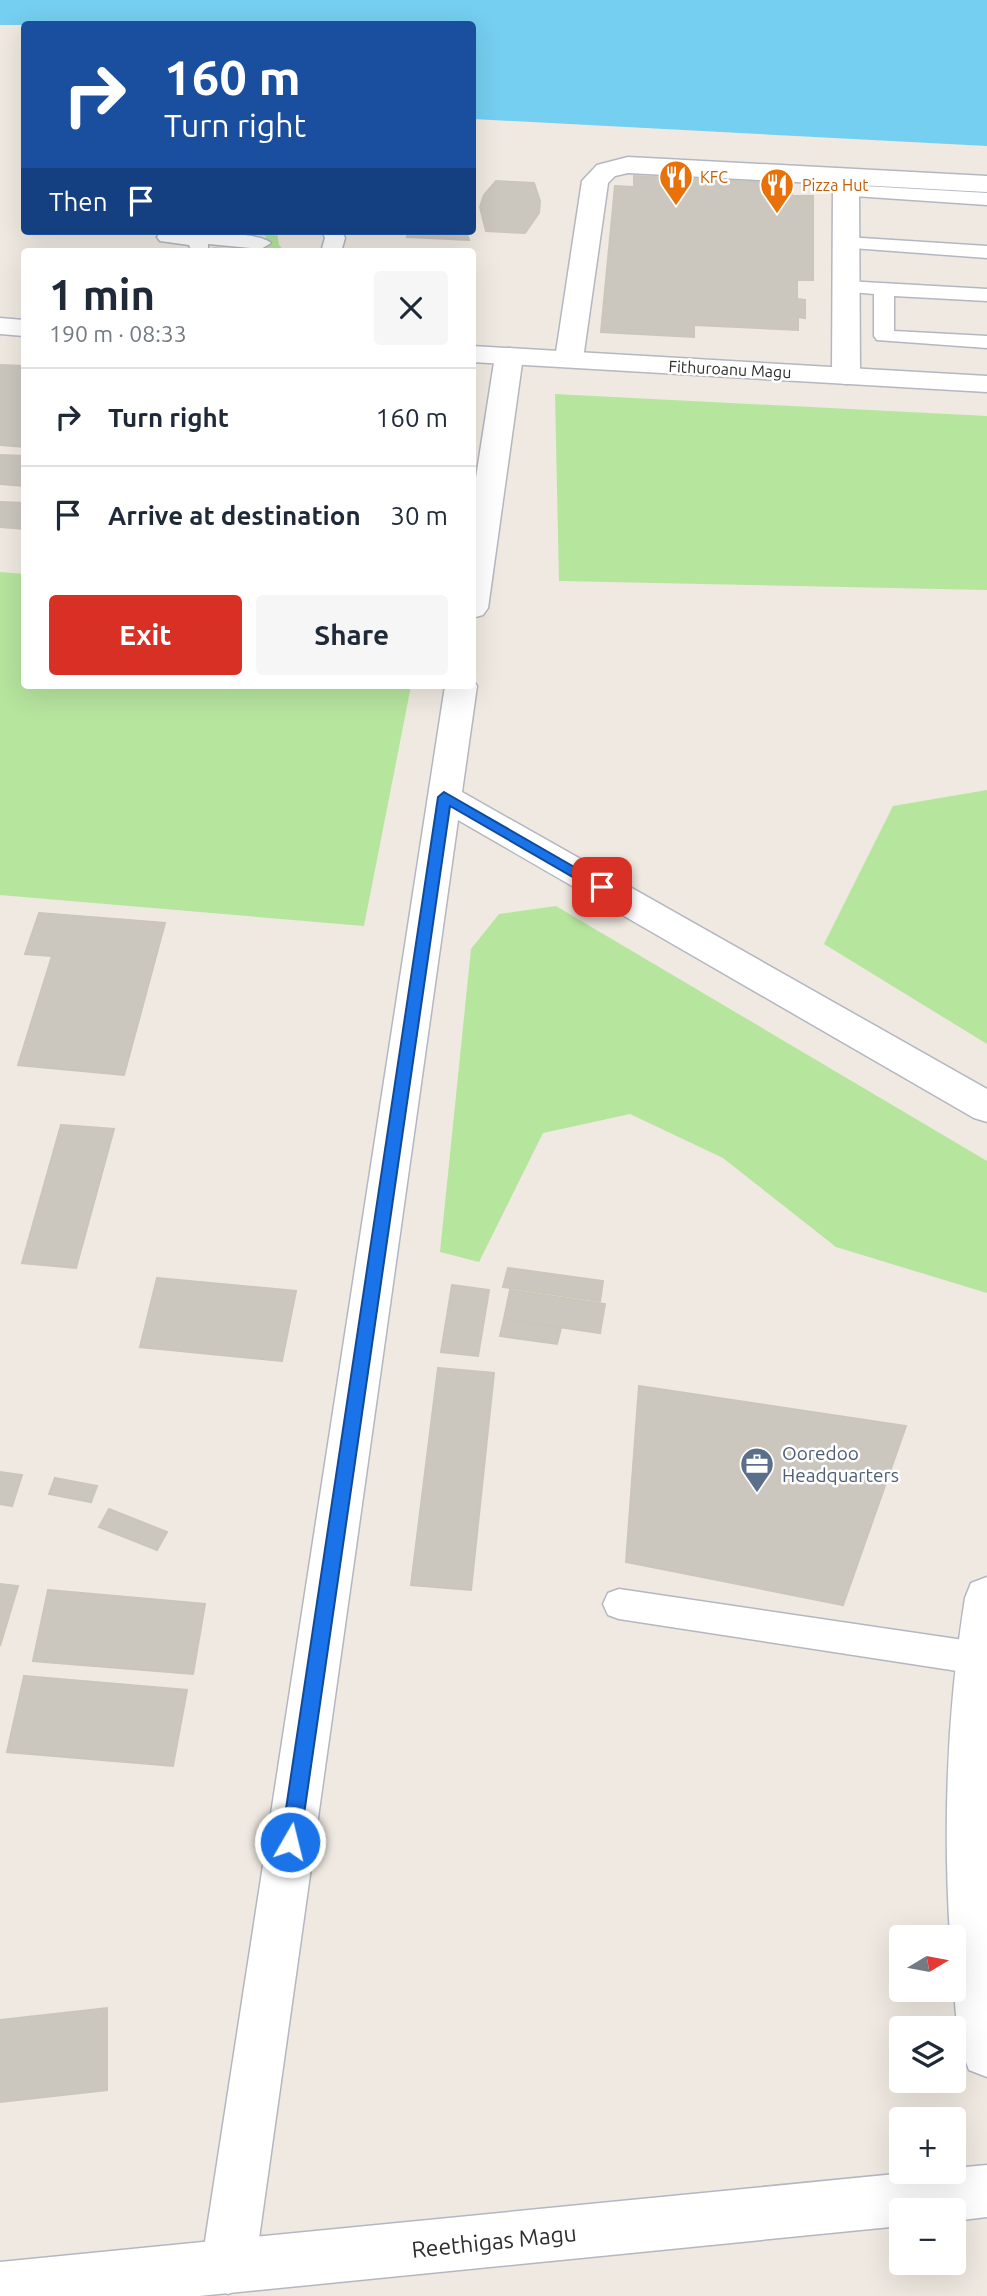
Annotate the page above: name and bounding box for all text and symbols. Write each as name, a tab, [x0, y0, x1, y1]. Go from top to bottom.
icon: right	[49, 49, 140, 140]
text: 160 m	[164, 49, 301, 104]
text: Turn right	[164, 107, 306, 143]
restaurant icon: KFC	[657, 158, 695, 207]
restaurant icon: Pizza Hut	[758, 166, 796, 215]
place label: KFC	[700, 168, 728, 186]
place label: Pizza Hut	[802, 176, 869, 194]
icon: arrive	[122, 182, 160, 220]
text: Then	[49, 187, 108, 216]
text: 1 min	[49, 271, 155, 318]
button: close	[374, 271, 448, 345]
text: 190 m · 08:33	[49, 321, 187, 346]
street label: Fithuroanu Magu	[668, 357, 792, 381]
icon: right	[49, 398, 87, 436]
text: Turn right	[108, 403, 229, 432]
text: 160 m	[376, 403, 448, 432]
icon: arrive	[49, 496, 87, 534]
text: Arrive at destination	[108, 501, 361, 530]
text: 30 m	[390, 501, 448, 530]
button: Exit	[49, 595, 242, 675]
button: Share	[256, 595, 448, 675]
pin	[572, 857, 632, 917]
icon: arrive	[583, 868, 621, 906]
place label: Ooredoo Headquarters	[782, 1442, 899, 1486]
office icon: Ooredoo Headquarters	[738, 1445, 776, 1494]
position arrow	[253, 1805, 327, 1879]
north arrow	[889, 1925, 966, 2002]
map controls	[889, 1925, 966, 2275]
button: layers	[889, 2016, 966, 2093]
button: +	[889, 2107, 966, 2184]
button: −	[889, 2198, 966, 2275]
street label: Reethigas Magu	[410, 2220, 578, 2262]

